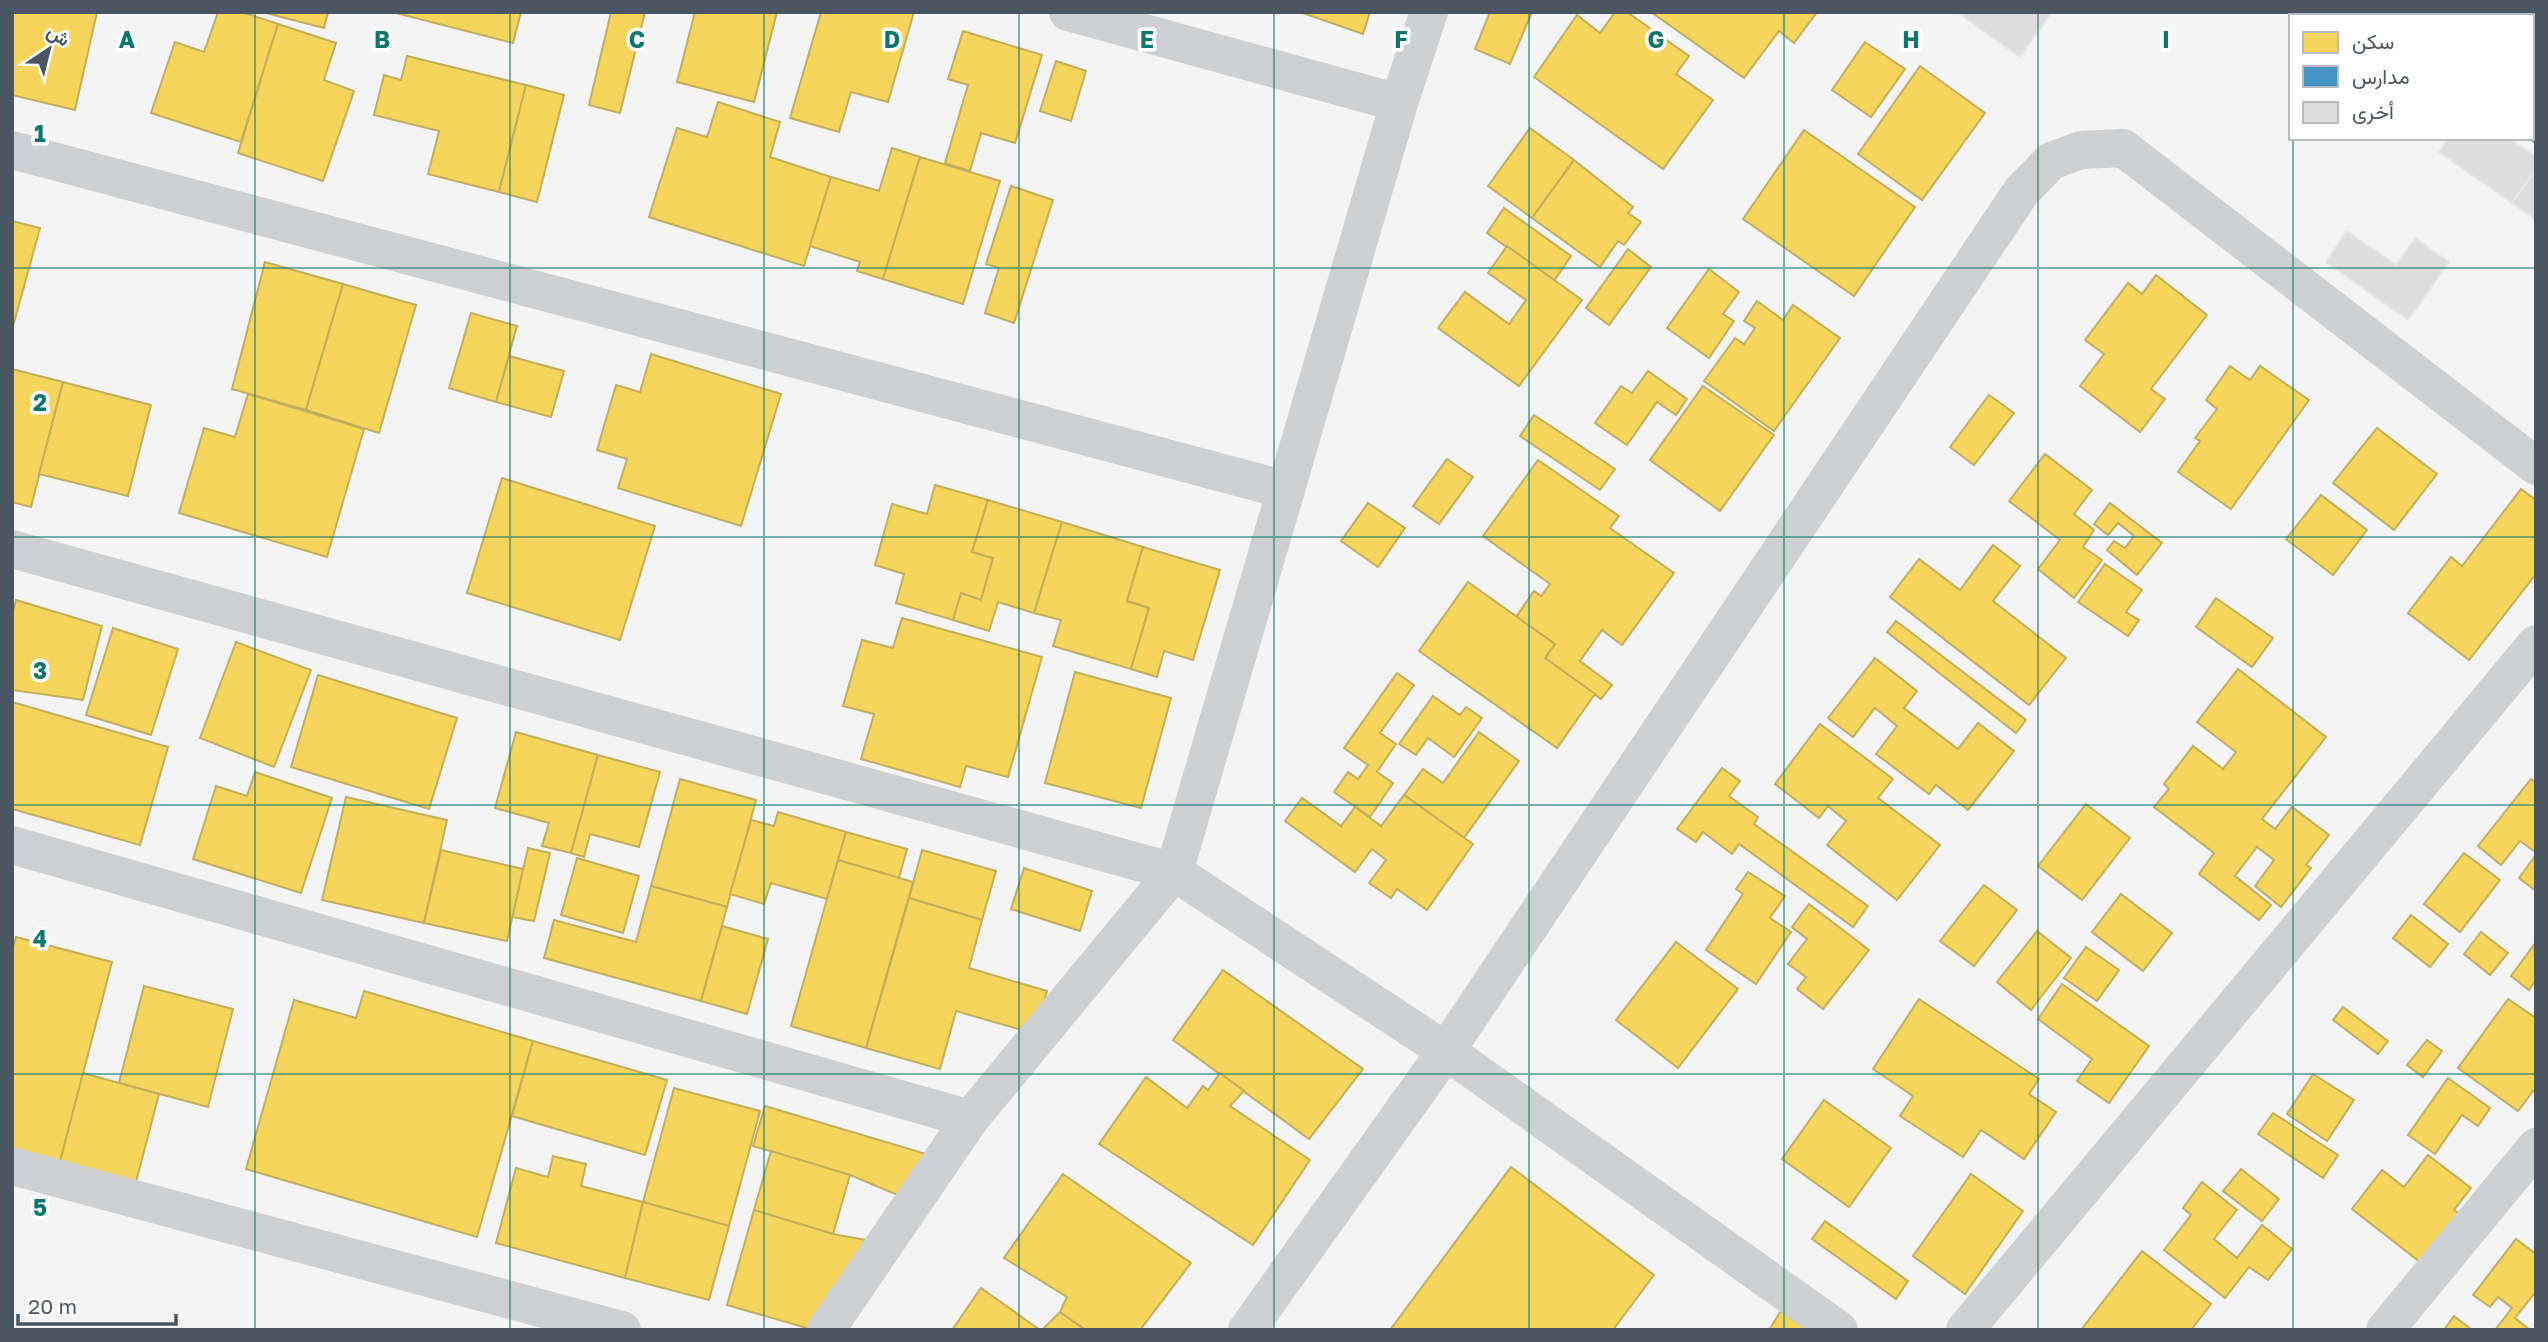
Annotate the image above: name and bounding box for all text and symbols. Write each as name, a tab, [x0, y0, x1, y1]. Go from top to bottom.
north arrow	[14, 14, 84, 84]
legend	[2289, 14, 2534, 140]
text: ش	[43, 19, 75, 52]
text: A	[119, 25, 136, 53]
text: B	[374, 25, 390, 53]
text: C	[629, 25, 645, 53]
text: D	[884, 25, 900, 53]
text: E	[1140, 25, 1154, 53]
text: F	[1394, 25, 1408, 53]
text: G	[1648, 25, 1664, 53]
text: H	[1902, 25, 1920, 53]
text: I	[2162, 25, 2170, 53]
text: سكن	[2352, 28, 2394, 54]
text: مدارس	[2352, 63, 2410, 90]
text: أخرى	[2352, 98, 2394, 125]
text: 1	[34, 119, 46, 147]
text: 2	[33, 388, 47, 416]
text: 3	[33, 656, 47, 684]
text: 4	[33, 924, 47, 952]
text: 5	[33, 1193, 47, 1221]
scale bar	[18, 1282, 175, 1326]
text: 20 m	[28, 1293, 77, 1319]

